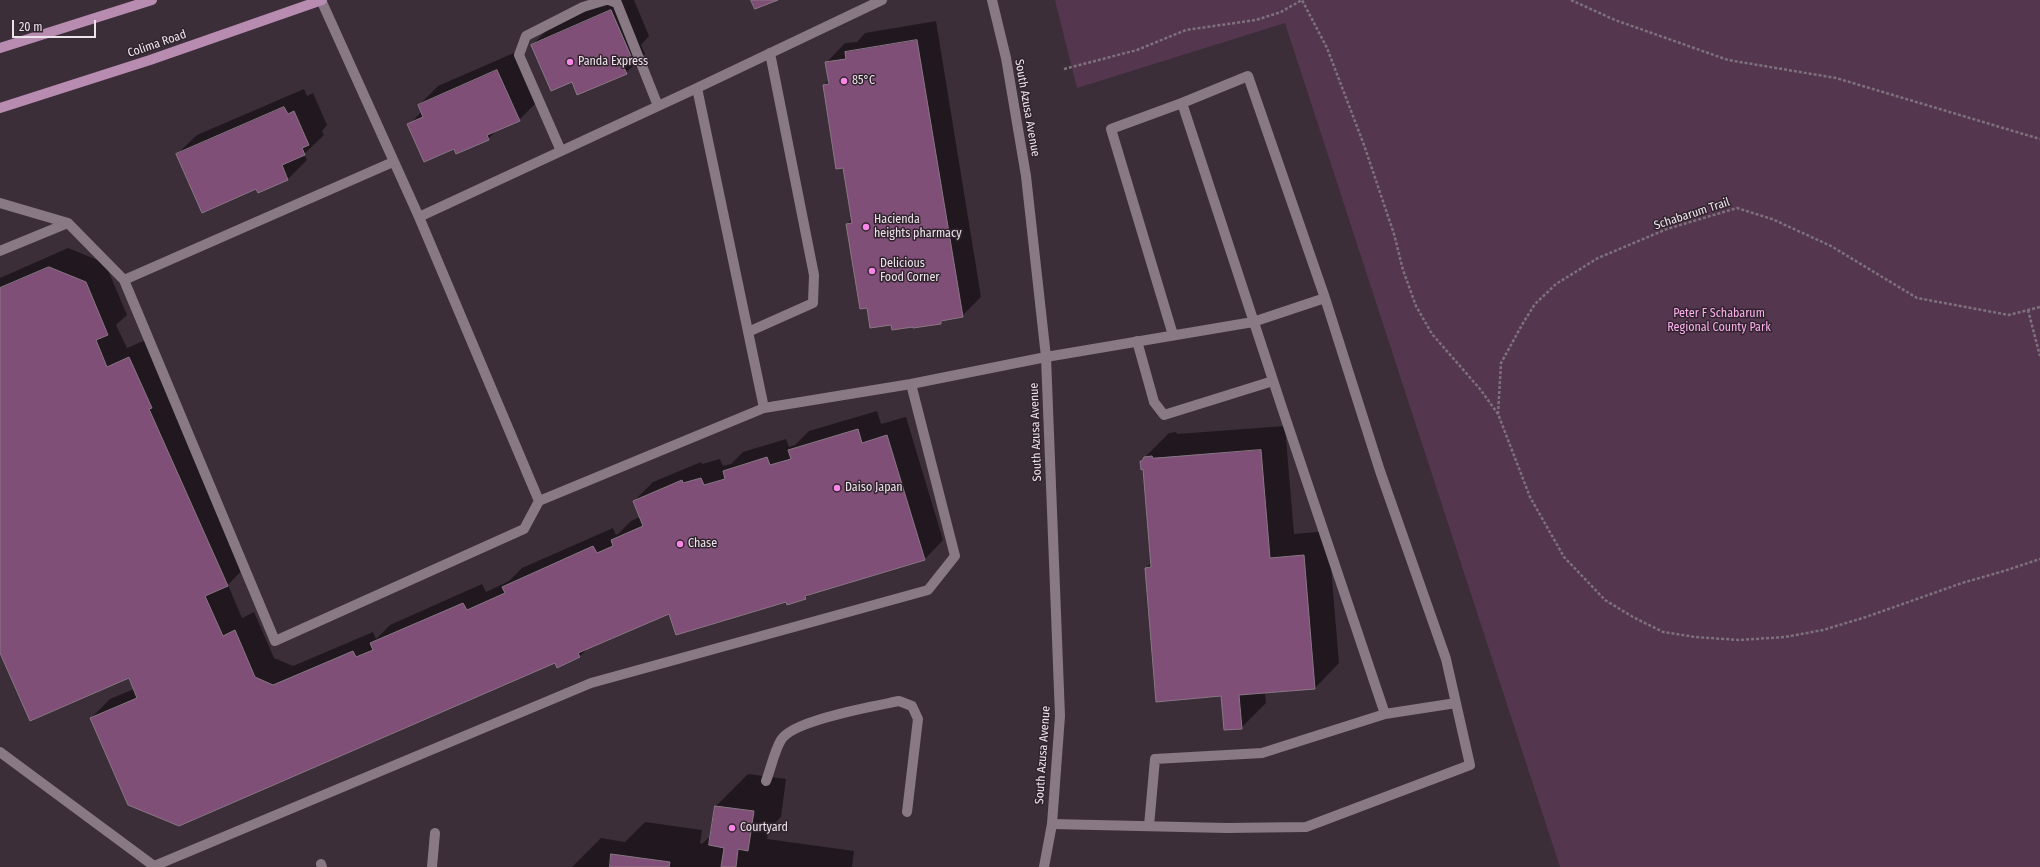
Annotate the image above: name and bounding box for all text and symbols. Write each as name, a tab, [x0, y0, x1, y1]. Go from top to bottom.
scale bar	[14, 12, 98, 38]
text: 20 m	[19, 20, 43, 34]
street label: Colima Road	[126, 27, 188, 61]
place label: Panda Express	[578, 55, 648, 69]
marker: Panda Express	[565, 57, 575, 67]
street label: South Azusa Avenue	[1011, 58, 1043, 158]
place label: 85°C	[852, 74, 875, 88]
marker: 85°C	[839, 76, 849, 86]
street label: Schabarum Trail	[1652, 195, 1732, 233]
place label: Hacienda heights pharmacy	[874, 213, 961, 241]
marker: Hacienda heights pharmacy	[861, 222, 871, 232]
place label: Delicious Food Corner	[880, 257, 940, 285]
marker: Delicious Food Corner	[867, 266, 877, 276]
park label: Peter F Schabarum Regional County Park	[1667, 307, 1771, 335]
street label: South Azusa Avenue	[1027, 382, 1045, 482]
place label: Daiso Japan	[845, 481, 903, 495]
marker: Daiso Japan	[832, 483, 842, 493]
place label: Chase	[688, 537, 717, 551]
marker: Chase	[675, 539, 685, 549]
street label: South Azusa Avenue	[1032, 705, 1054, 805]
place label: Courtyard	[740, 821, 788, 835]
marker: Courtyard	[727, 823, 737, 833]

